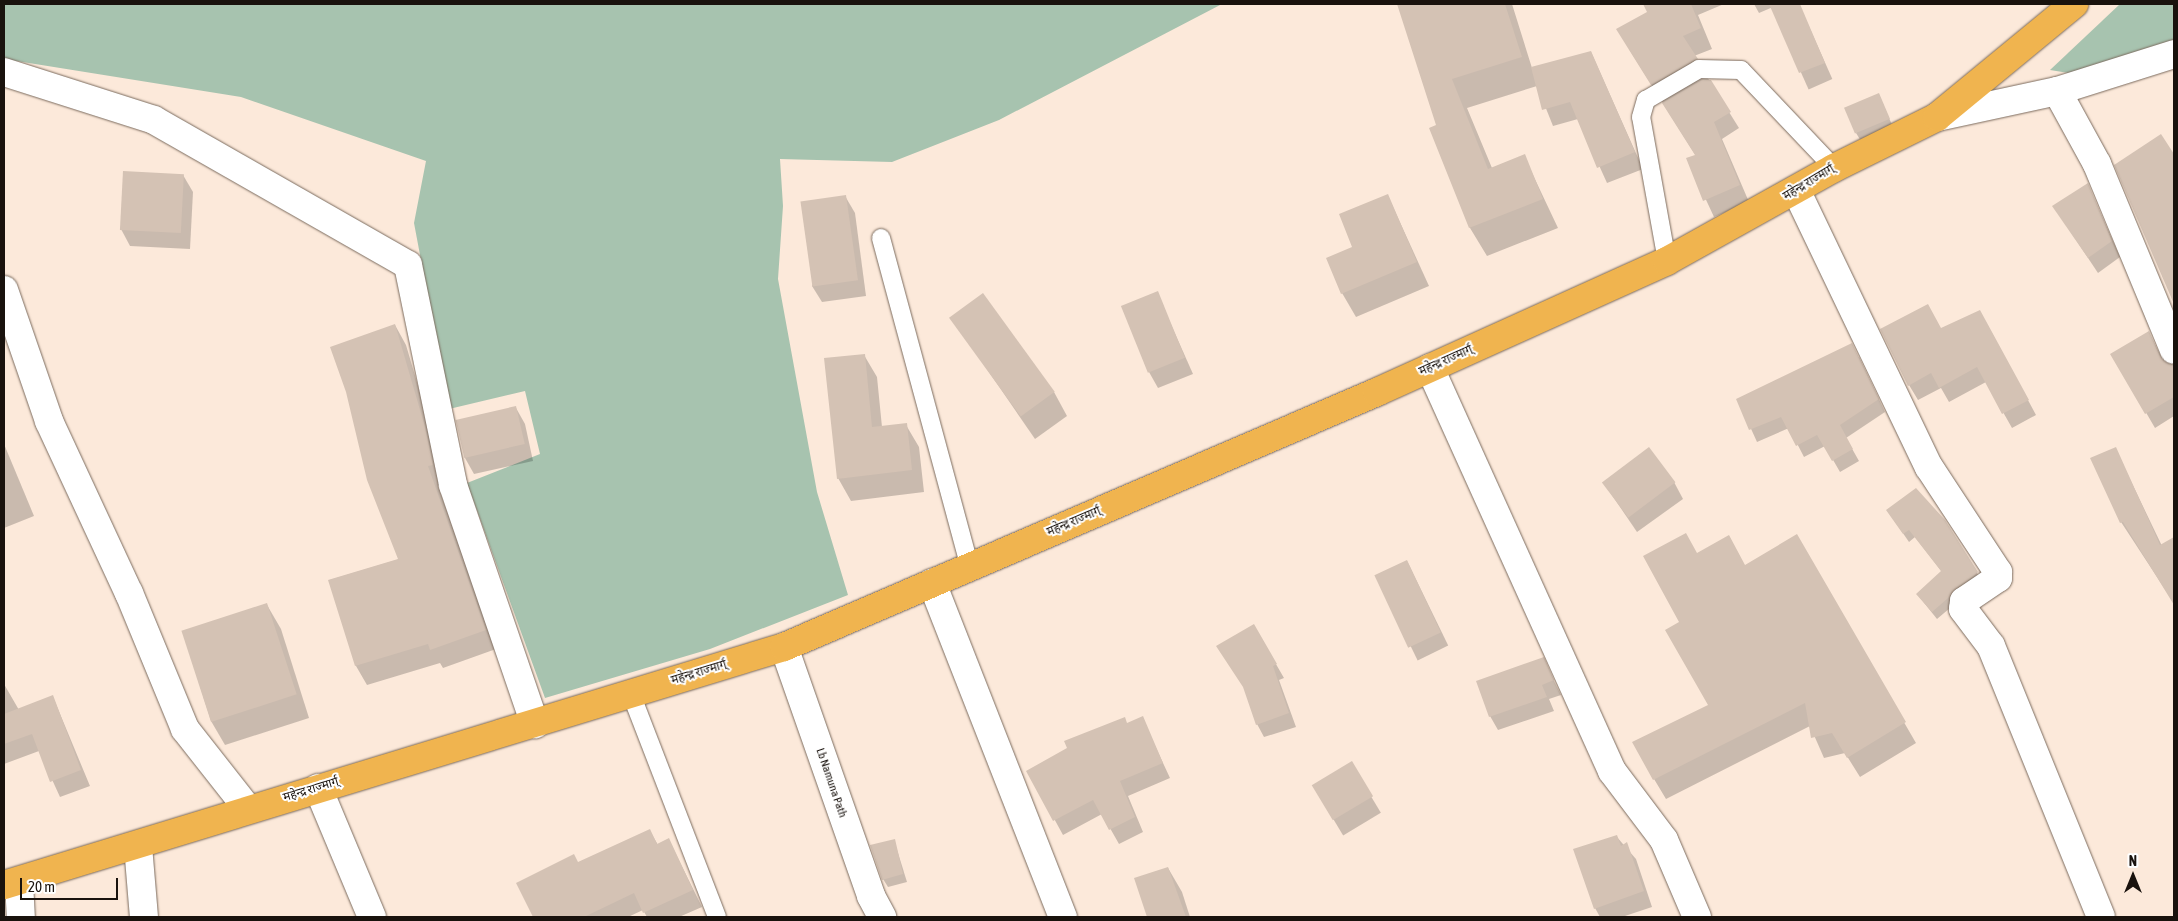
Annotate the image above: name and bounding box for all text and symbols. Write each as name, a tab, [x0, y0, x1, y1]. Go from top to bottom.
street label: महेन्द्र राज्मार्ग्	[1781, 162, 1837, 204]
street label: महेन्द्र राज्मार्ग्	[1417, 343, 1475, 379]
street label: महेन्द्र राज्मार्ग्	[1045, 504, 1103, 540]
street label: महेन्द्र राज्मार्ग्	[670, 658, 728, 688]
street label: Lb Namuna Path	[812, 746, 850, 820]
street label: महेन्द्र राज्मार्ग्	[282, 775, 340, 805]
north arrow	[2108, 851, 2158, 901]
text: N	[2129, 853, 2137, 869]
scale bar	[22, 868, 120, 900]
text: 20 m	[28, 878, 55, 895]

